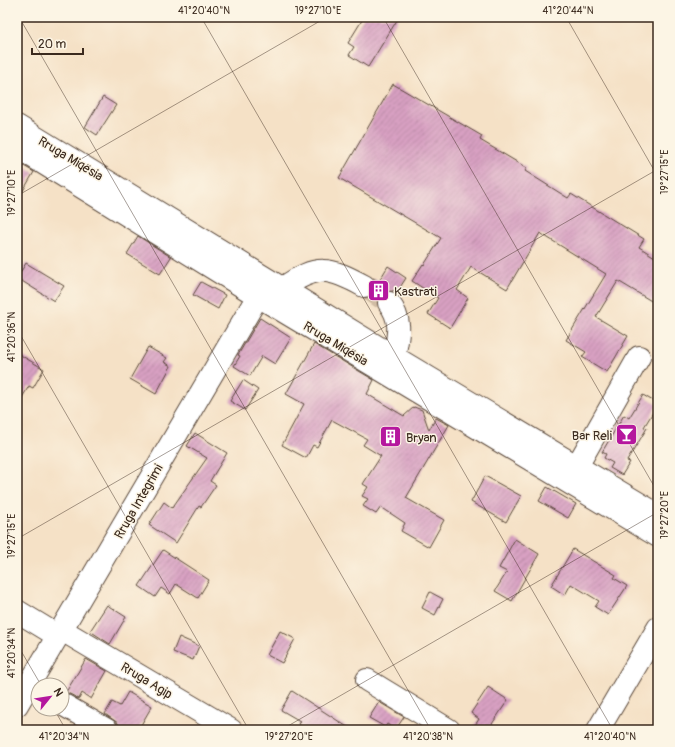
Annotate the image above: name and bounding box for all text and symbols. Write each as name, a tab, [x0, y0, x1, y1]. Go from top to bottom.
text: 41°20'40"N	[178, 5, 230, 17]
text: 19°27'10"E	[295, 5, 341, 17]
text: 41°20'44"N	[543, 5, 594, 17]
scale bar	[32, 30, 83, 56]
text: 20 m	[38, 37, 67, 52]
street label: Rruga Miqësia	[35, 133, 106, 185]
text: 19°27'15"E	[659, 150, 671, 194]
text: 19°27'10"E	[6, 170, 18, 216]
building icon: Kastrati	[366, 278, 392, 304]
place label: Kastrati	[394, 284, 437, 300]
text: 41°20'36"N	[6, 311, 18, 362]
street label: Rruga Miqësia	[300, 318, 371, 370]
bar icon: Bar Reli	[614, 422, 640, 448]
building icon: Bryan	[377, 424, 403, 450]
place label: Bar Reli	[572, 428, 612, 444]
place label: Bryan	[406, 430, 437, 446]
street label: Rruga Integrimi	[111, 461, 167, 542]
text: 19°27'20"E	[659, 491, 671, 539]
text: 19°27'15"E	[6, 514, 18, 558]
text: 41°20'34"N	[6, 627, 18, 678]
street label: Rruga Agip	[118, 659, 175, 703]
north arrow	[30, 677, 70, 717]
text: N	[51, 686, 66, 699]
text: 41°20'34"N	[39, 731, 90, 743]
text: 19°27'20"E	[265, 731, 313, 743]
text: 41°20'38"N	[403, 731, 453, 743]
text: 41°20'40"N	[584, 731, 636, 743]

